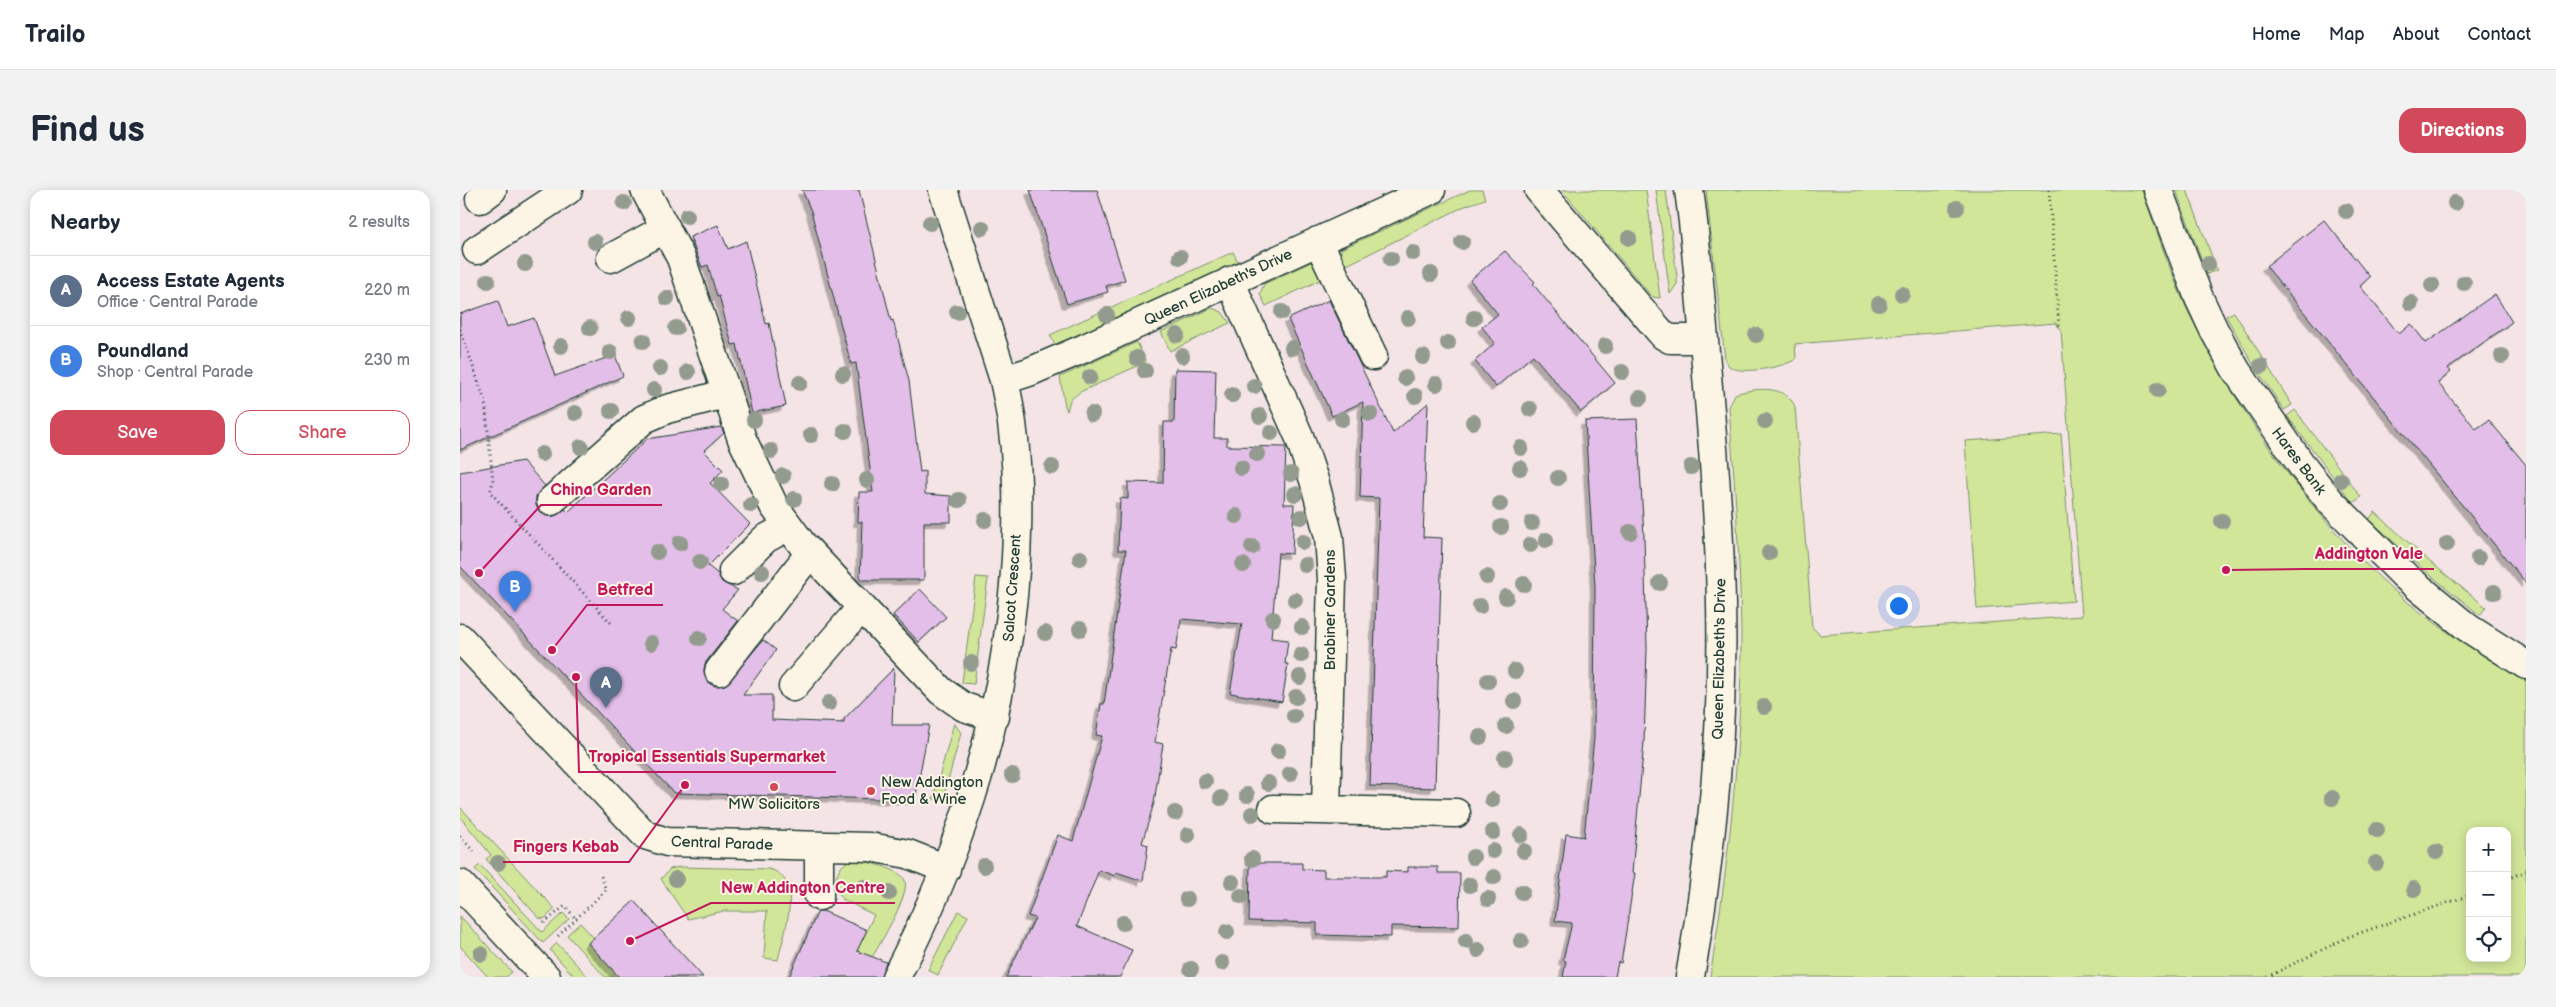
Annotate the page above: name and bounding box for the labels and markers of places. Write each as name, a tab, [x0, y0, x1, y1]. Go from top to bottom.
callout: China Garden	[541, 474, 662, 505]
callout: Addington Vale	[2305, 538, 2434, 569]
pin: B	[499, 571, 531, 612]
callout: Betfred	[587, 574, 663, 605]
pin: A	[590, 667, 622, 708]
callout: Tropical Essentials Supermarket	[579, 741, 836, 772]
place label: New Addington Food & Wine	[881, 773, 983, 809]
marker: MW Solicitors	[768, 781, 780, 793]
marker: New Addington Food & Wine	[865, 785, 877, 797]
place label: MW Solicitors	[728, 795, 821, 814]
callout: Fingers Kebab	[503, 831, 629, 862]
callout: New Addington Centre	[711, 872, 895, 903]

